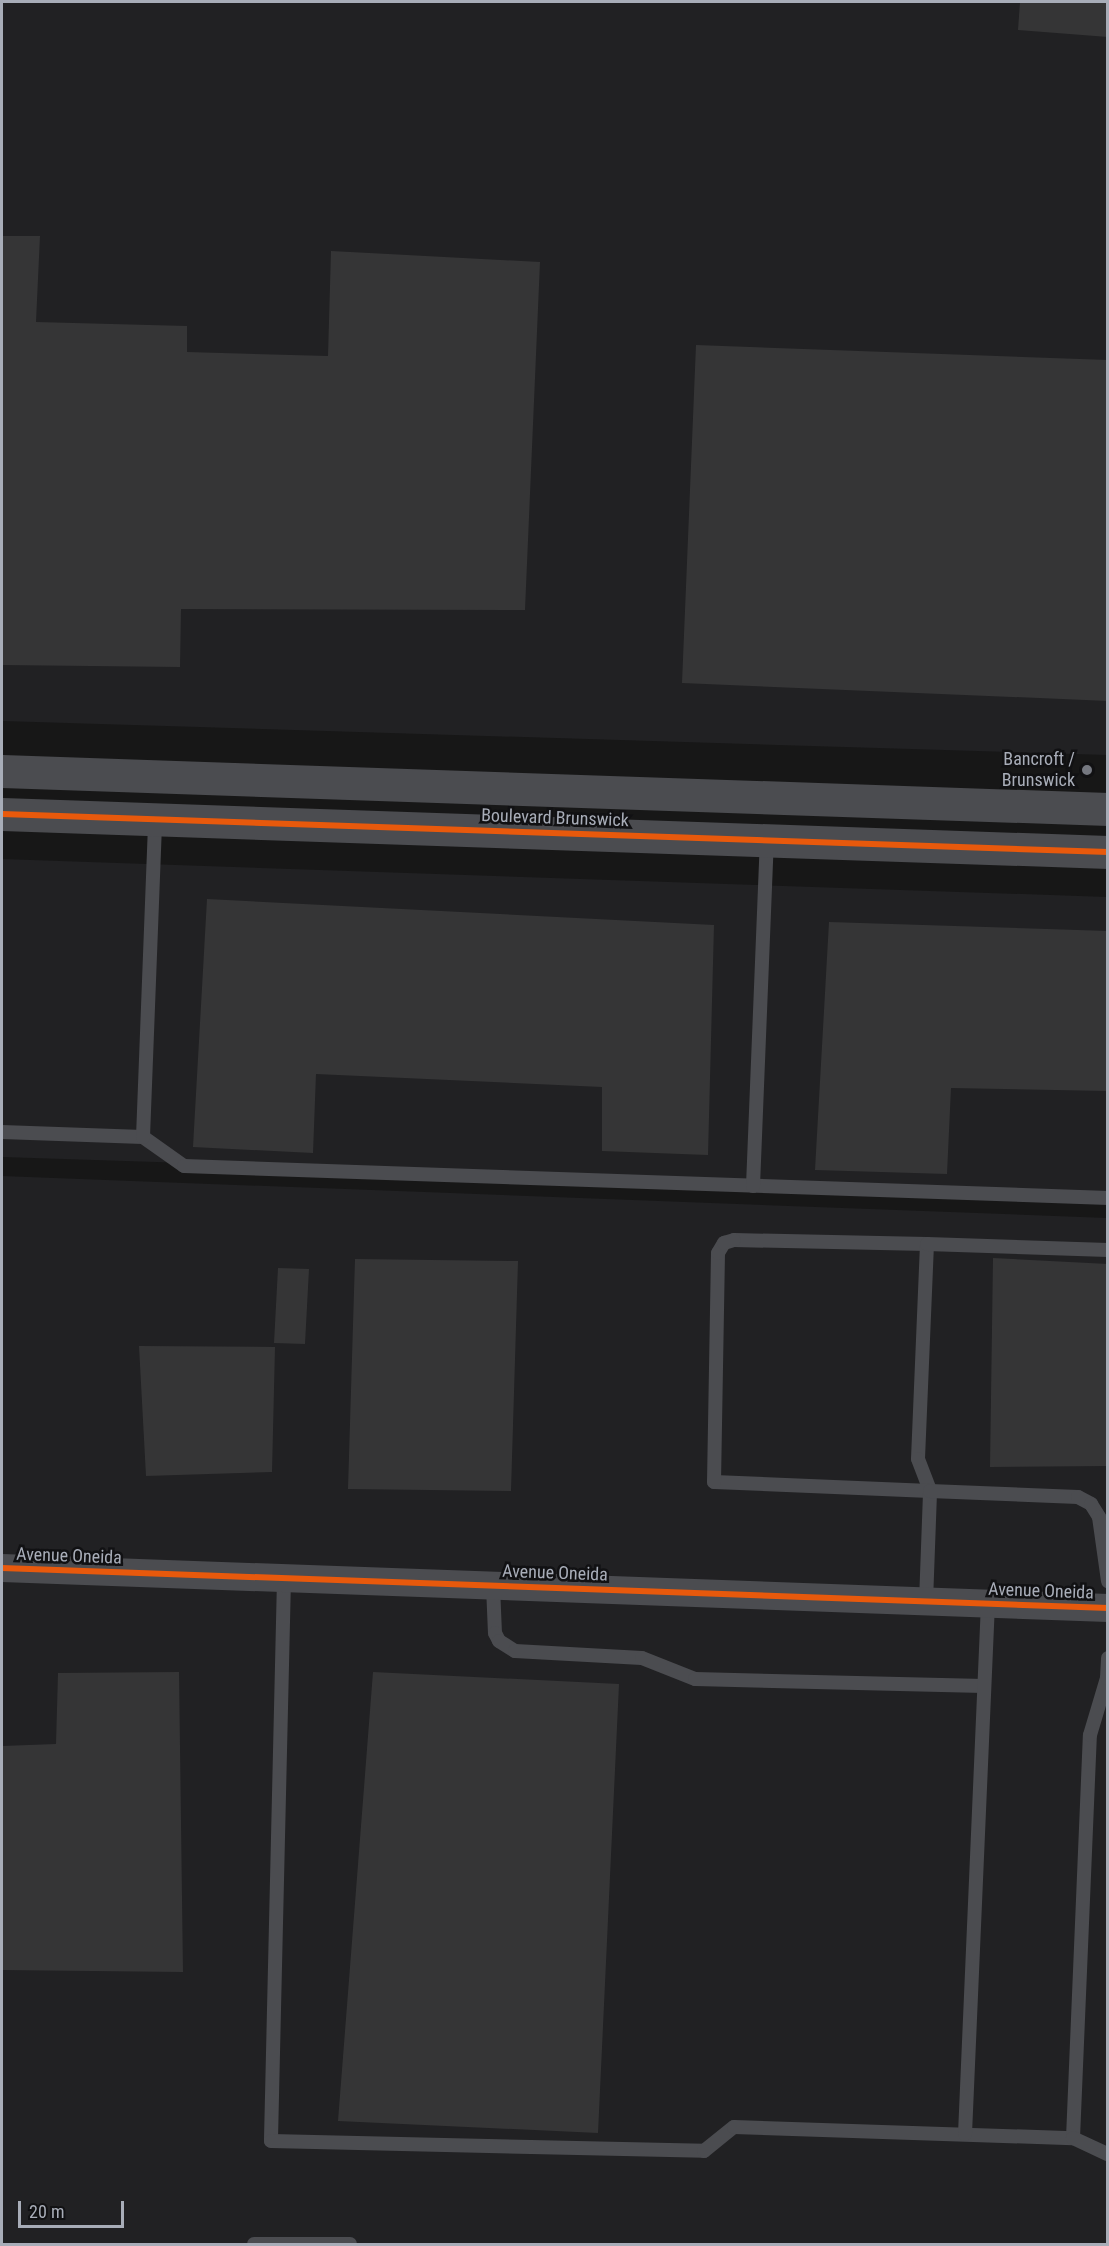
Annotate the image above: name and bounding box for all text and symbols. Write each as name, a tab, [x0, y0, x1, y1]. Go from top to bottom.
place label: Bancroft / Brunswick	[1002, 749, 1075, 792]
marker: Bancroft / Brunswick	[1080, 763, 1094, 777]
street label: Boulevard Brunswick	[481, 805, 629, 831]
street label: Avenue Oneida	[16, 1543, 122, 1569]
street label: Avenue Oneida	[502, 1560, 608, 1586]
street label: Avenue Oneida	[988, 1578, 1094, 1604]
scale bar	[21, 2189, 128, 2227]
text: 20 m	[29, 2201, 64, 2222]

